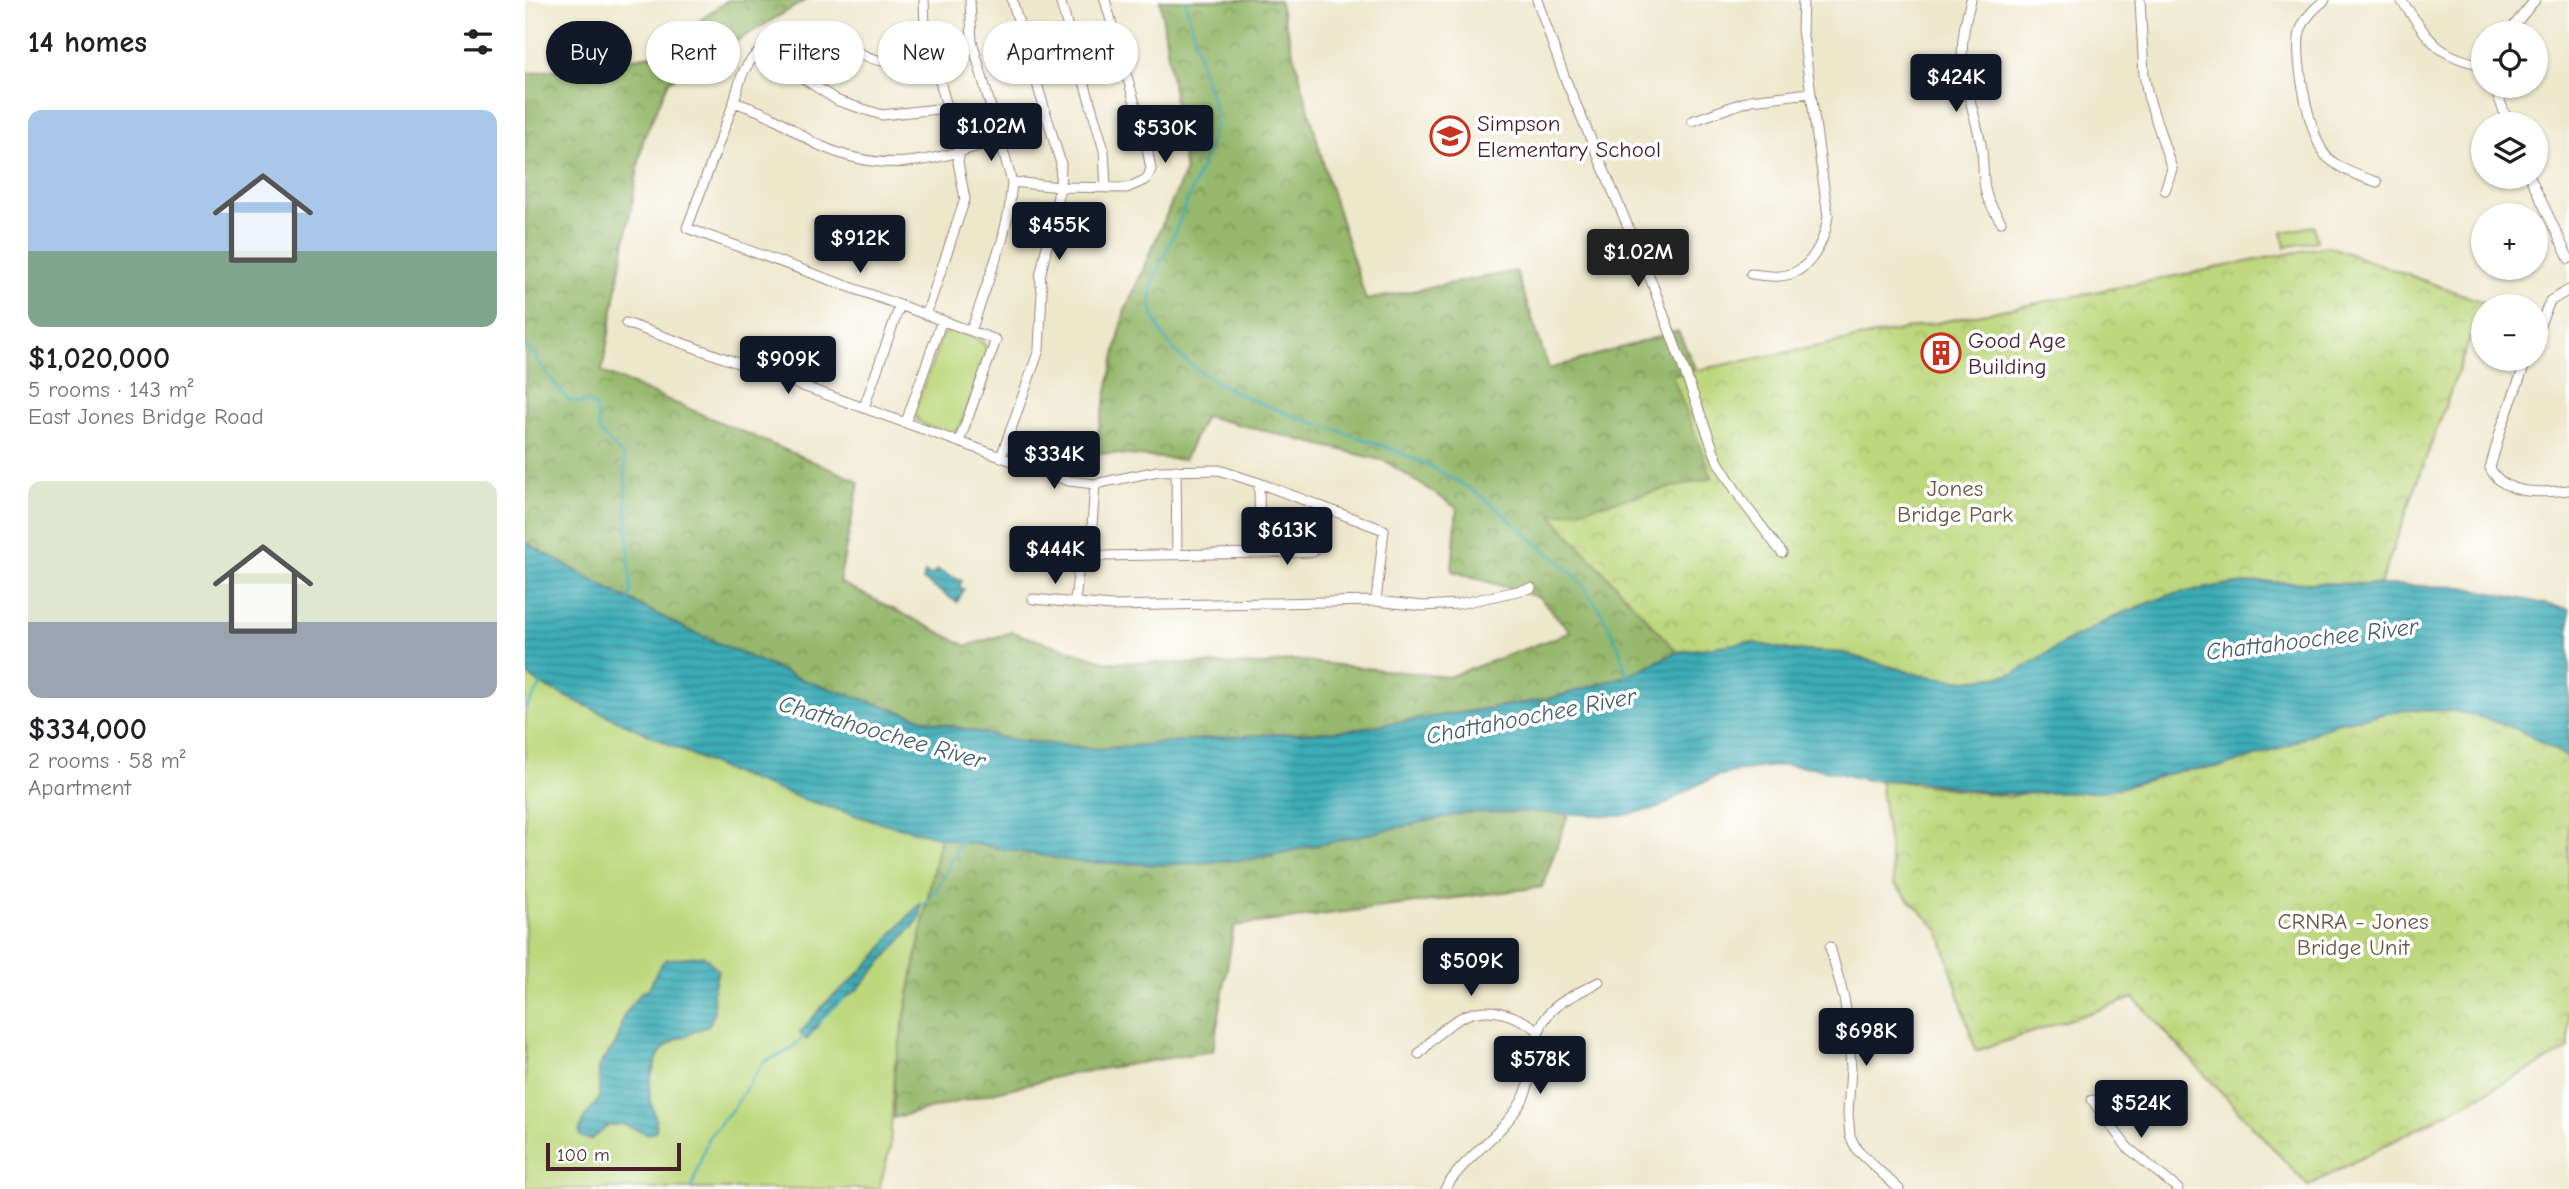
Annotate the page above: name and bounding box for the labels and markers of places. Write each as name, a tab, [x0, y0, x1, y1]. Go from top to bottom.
pin: $424K	[1907, 54, 2005, 114]
pin: $1.02M	[934, 104, 1048, 163]
pin: $530K	[1116, 106, 1214, 165]
place label: Simpson Elementary School	[1477, 110, 1661, 163]
school or university icon: Simpson Elementary School	[1429, 115, 1471, 157]
pin: $455K	[1010, 202, 1108, 262]
pin: $912K	[811, 216, 909, 275]
pin: $1.02M	[1581, 230, 1695, 289]
place label: Good Age Building	[1968, 327, 2066, 380]
building icon: Good Age Building	[1920, 332, 1962, 374]
pin: $909K	[739, 336, 837, 396]
pin: $334K	[1005, 432, 1103, 491]
pin: $613K	[1238, 508, 1336, 567]
pin: $444K	[1006, 526, 1104, 586]
pin: $509K	[1422, 939, 1520, 998]
pin: $698K	[1817, 1009, 1915, 1068]
pin: $578K	[1491, 1036, 1589, 1096]
pin: $524K	[2092, 1080, 2190, 1140]

